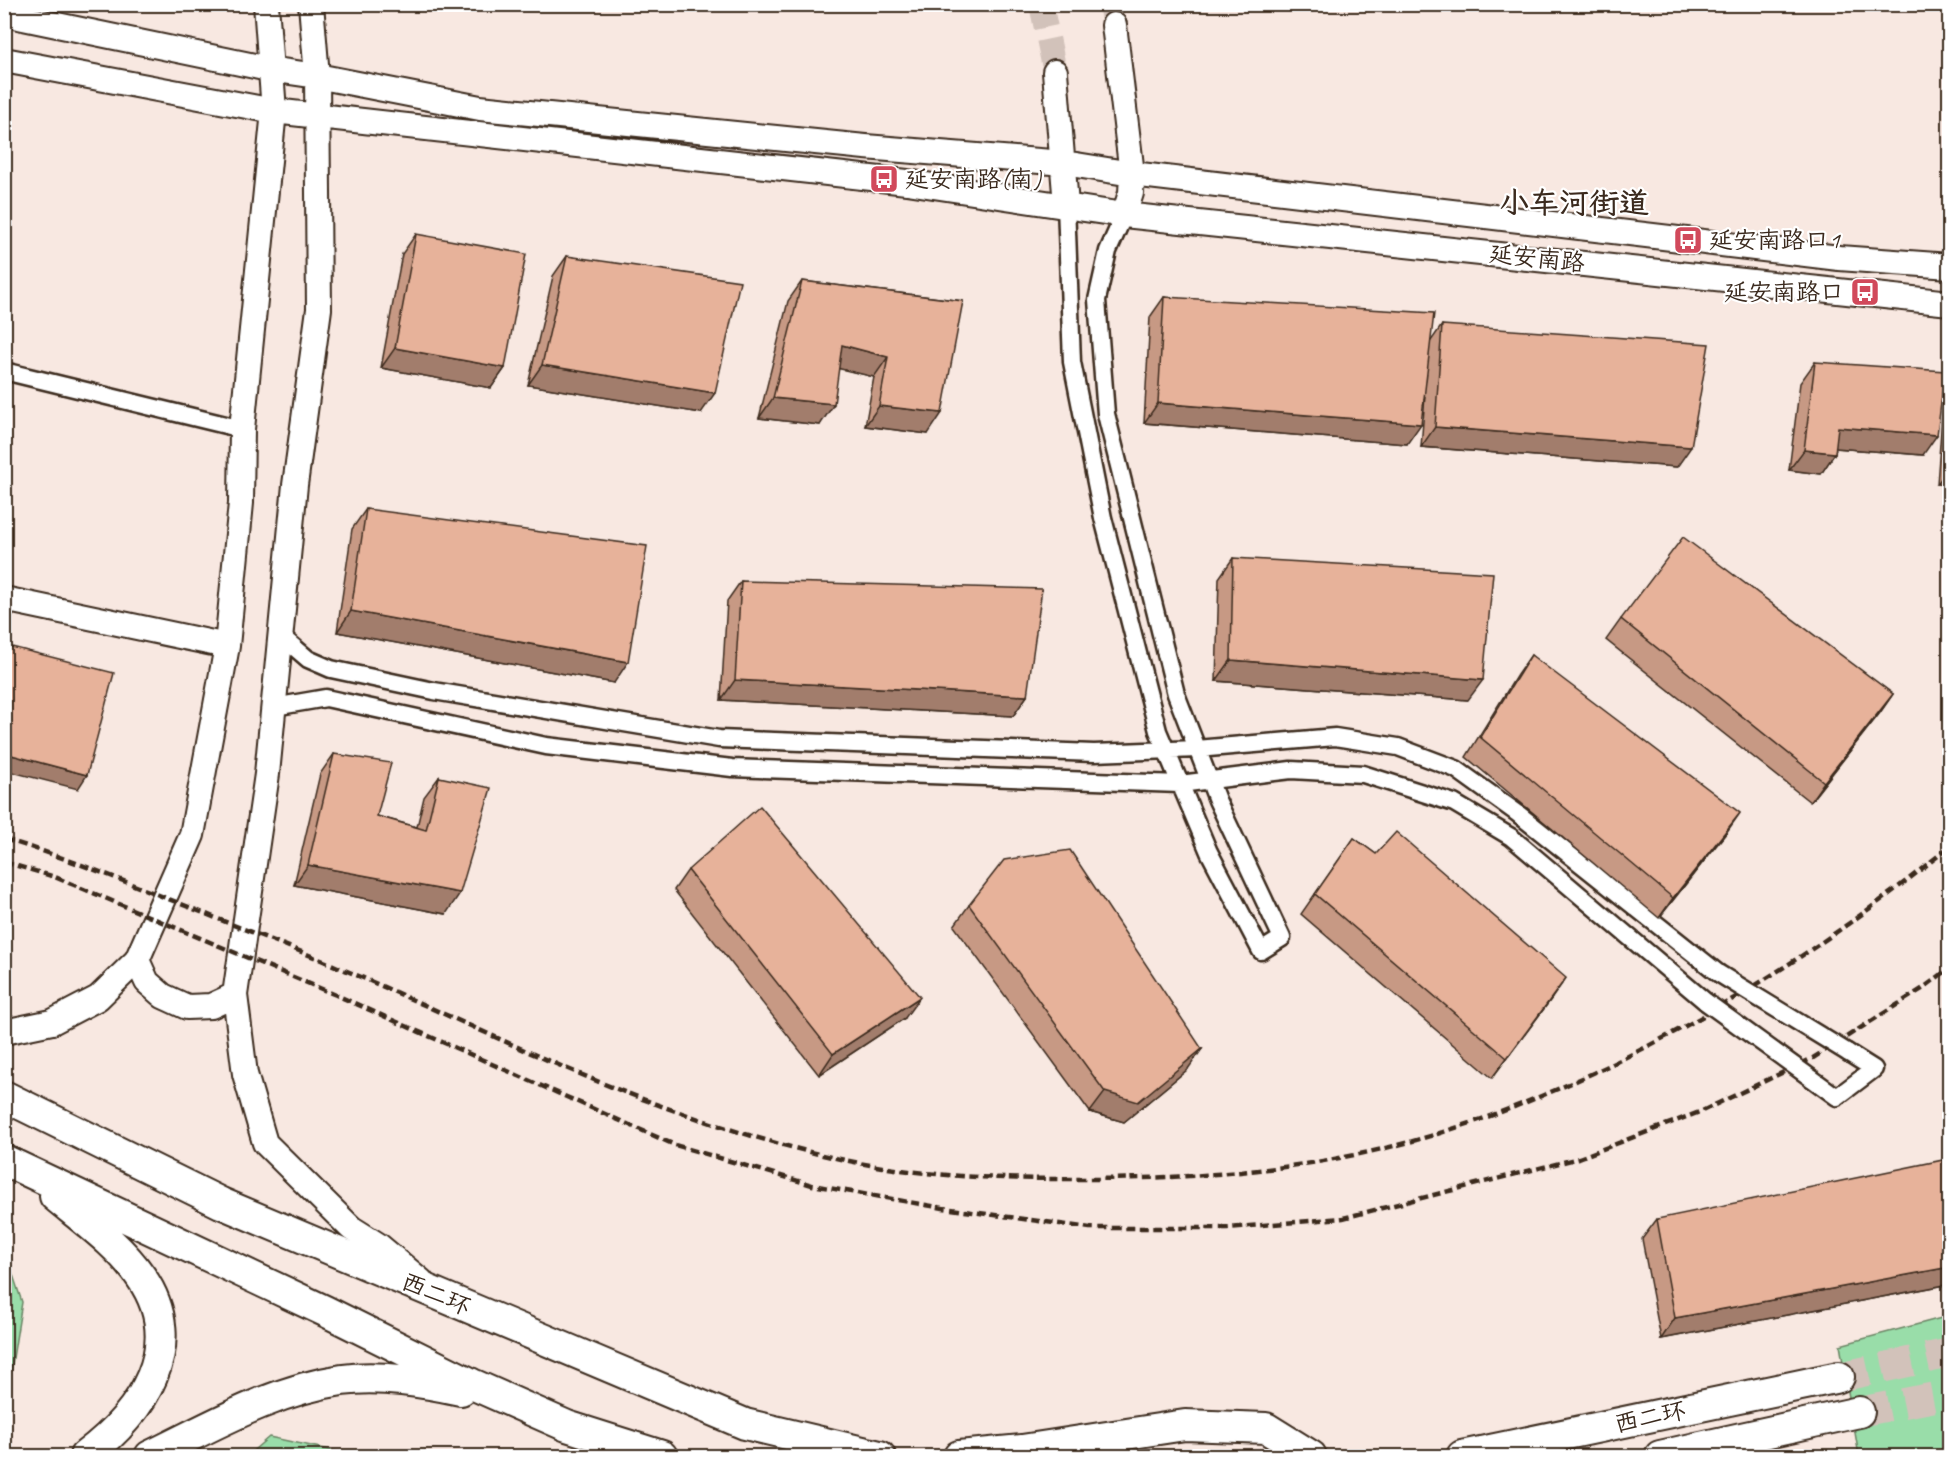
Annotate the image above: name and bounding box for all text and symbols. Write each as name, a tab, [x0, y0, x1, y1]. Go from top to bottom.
bus stop icon: 延安南路(南)	[868, 163, 900, 195]
place label: 延安南路(南)	[905, 164, 1042, 194]
district label: 小车河街道	[1499, 184, 1649, 222]
bus stop icon: 延安南路口1	[1672, 224, 1704, 256]
place label: 延安南路口1	[1709, 225, 1841, 255]
street label: 延安南路	[1488, 238, 1586, 278]
bus stop icon: 延安南路口	[1849, 276, 1881, 308]
place label: 延安南路口	[1724, 277, 1844, 307]
street label: 西二环	[397, 1266, 475, 1322]
street label: 西二环	[1612, 1395, 1688, 1439]

